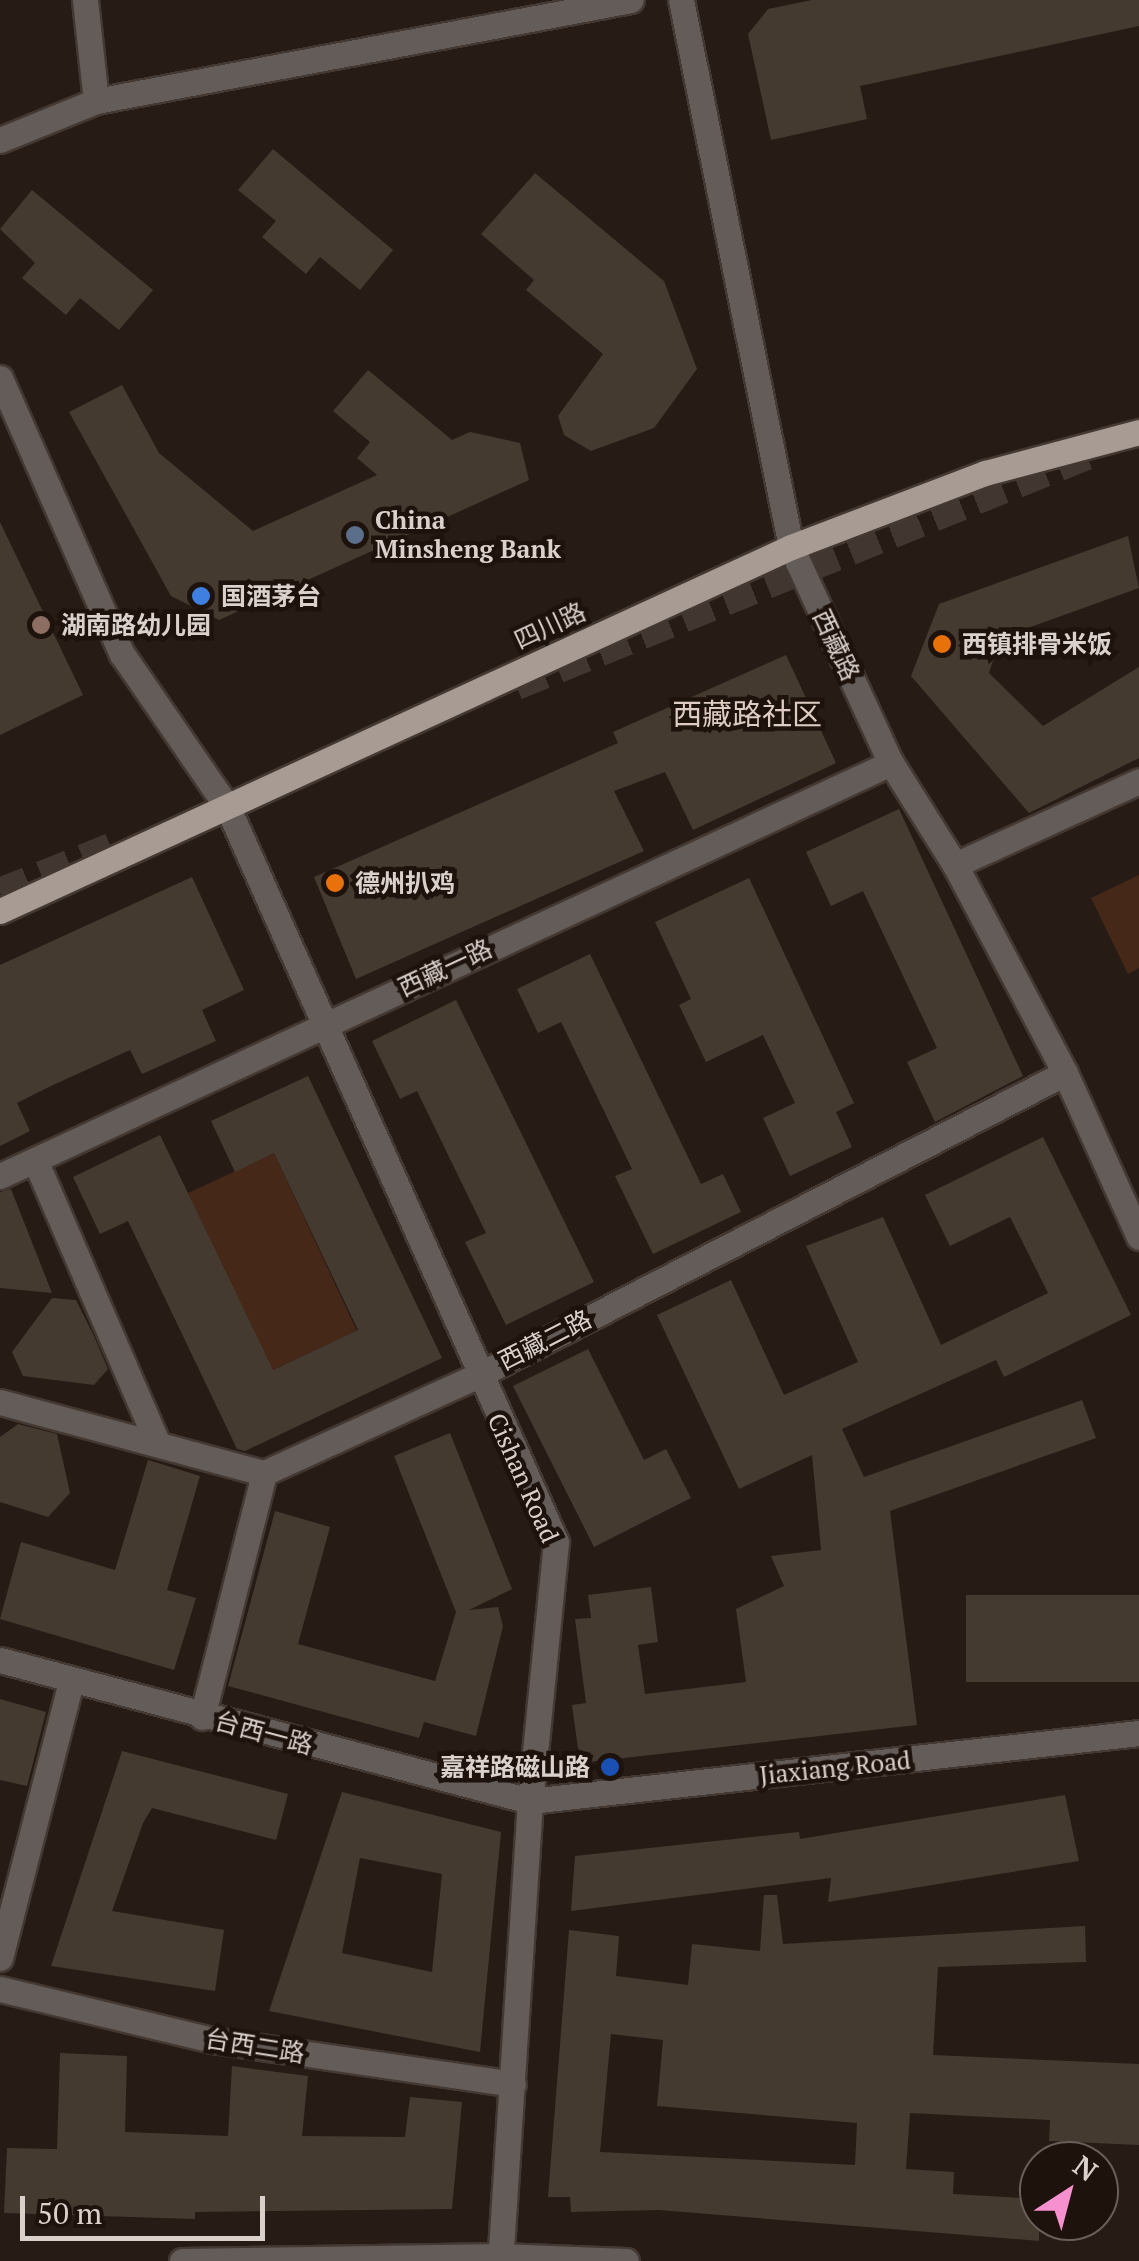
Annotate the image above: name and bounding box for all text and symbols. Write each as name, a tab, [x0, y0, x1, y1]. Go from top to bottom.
place label: China Minsheng Bank	[375, 506, 561, 565]
marker: China Minsheng Bank	[344, 524, 366, 546]
place label: 国酒茅台	[221, 581, 321, 611]
marker: 国酒茅台	[190, 585, 212, 607]
street label: 四川路	[510, 597, 590, 655]
street label: 西藏路	[807, 605, 865, 685]
place label: 湖南路幼儿园	[61, 610, 211, 640]
marker: 湖南路幼儿园	[30, 614, 52, 636]
place label: 西镇排骨米饭	[962, 629, 1112, 659]
marker: 西镇排骨米饭	[931, 633, 953, 655]
district label: 西藏路社区	[672, 696, 822, 732]
place label: 德州扒鸡	[355, 868, 455, 898]
marker: 德州扒鸡	[324, 872, 346, 894]
street label: 西藏一路	[393, 933, 497, 1003]
street label: 西藏二路	[494, 1304, 596, 1376]
street label: Cishan Road	[481, 1409, 565, 1547]
street label: 台西一路	[212, 1706, 316, 1760]
street label: Jiaxiang Road	[758, 1745, 912, 1791]
place label: 嘉祥路磁山路	[440, 1752, 590, 1782]
marker: 嘉祥路磁山路	[599, 1756, 621, 1778]
street label: 台西二路	[203, 2023, 307, 2069]
north arrow	[1019, 2141, 1119, 2241]
text: N	[1066, 2147, 1105, 2189]
scale bar	[25, 2176, 270, 2238]
text: 50 m	[37, 2193, 102, 2233]

